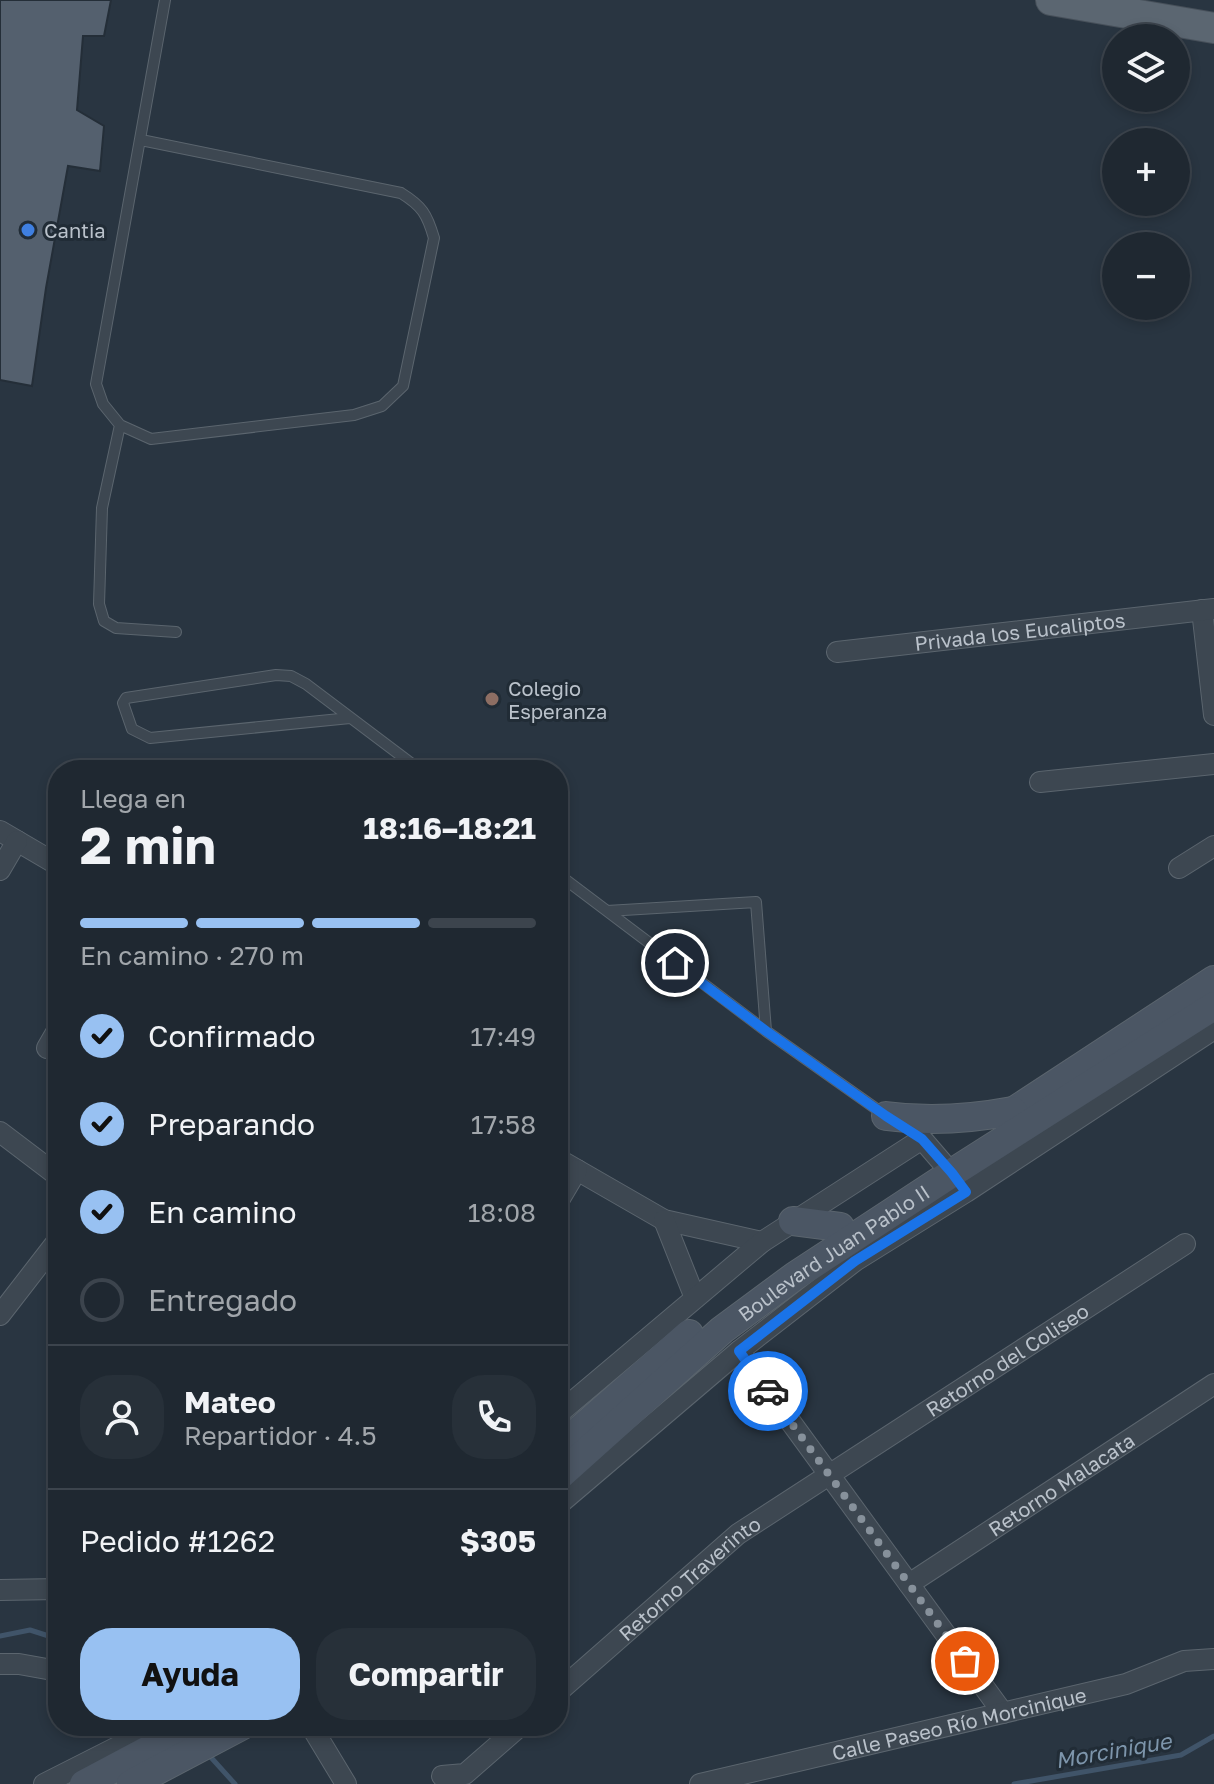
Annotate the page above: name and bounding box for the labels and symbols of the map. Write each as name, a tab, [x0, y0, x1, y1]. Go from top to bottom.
place label: Cantia	[44, 218, 106, 242]
marker: Cantia	[19, 221, 37, 239]
street label: Privada los Eucaliptos	[913, 607, 1126, 655]
place label: Colegio Esperanza	[508, 676, 607, 723]
marker: Colegio Esperanza	[483, 690, 501, 708]
pin	[641, 929, 709, 997]
street label: Boulevard Juan Pablo II	[733, 1179, 934, 1326]
street label: Retorno del Coliseo	[921, 1298, 1093, 1421]
courier	[728, 1351, 808, 1431]
street label: Retorno Malacata	[984, 1428, 1139, 1541]
street label: Retorno Traverinto	[614, 1511, 765, 1645]
pin	[931, 1627, 999, 1695]
street label: Calle Paseo Río Morcinique	[829, 1682, 1088, 1765]
water label: Morcinique	[1053, 1726, 1175, 1773]

